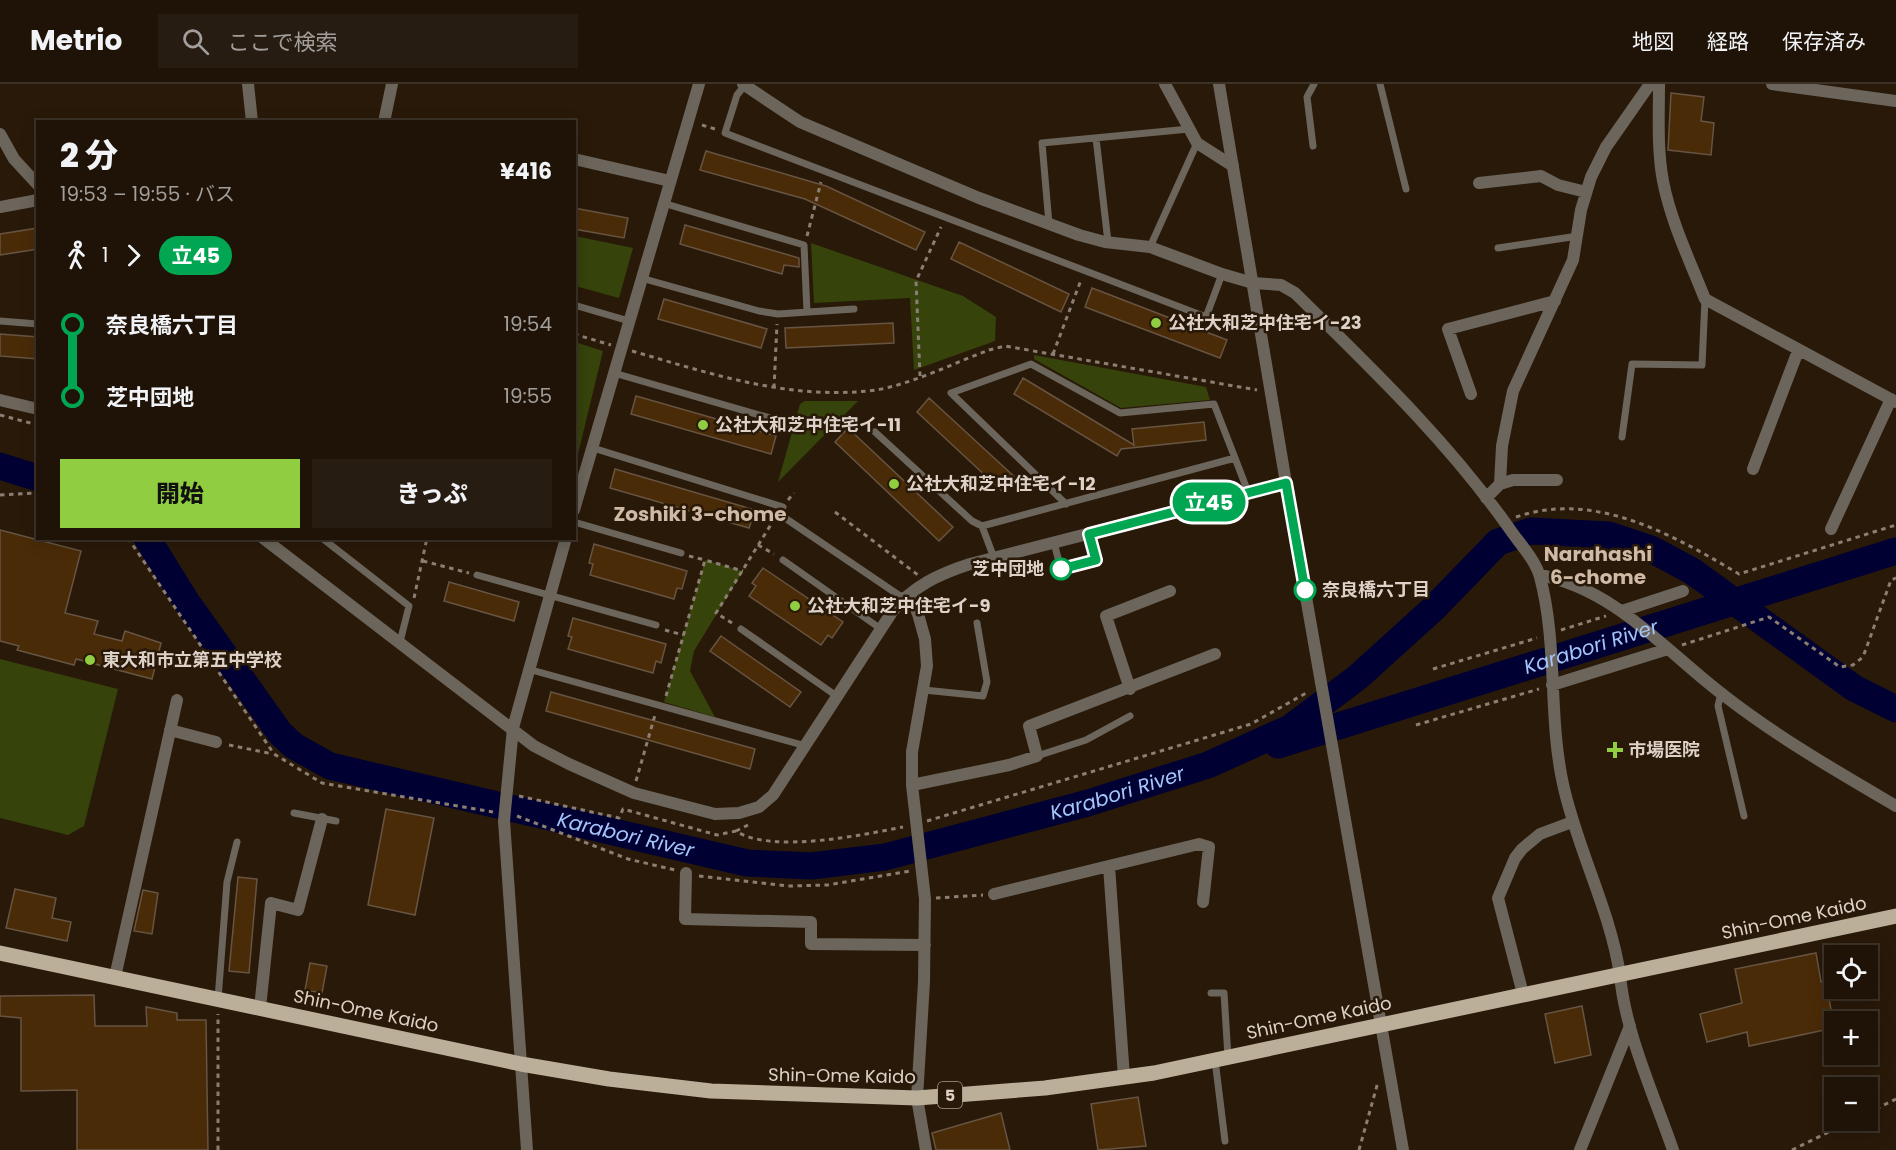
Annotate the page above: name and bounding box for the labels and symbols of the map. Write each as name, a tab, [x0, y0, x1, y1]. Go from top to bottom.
place label: 公社大和芝中住宅イ-23	[1168, 310, 1362, 335]
marker: 公社大和芝中住宅イ-23	[1149, 316, 1163, 330]
place label: 公社大和芝中住宅イ-11	[715, 412, 901, 437]
marker: 公社大和芝中住宅イ-11	[696, 418, 710, 432]
place label: 公社大和芝中住宅イ-12	[906, 471, 1096, 496]
marker: 公社大和芝中住宅イ-12	[887, 477, 901, 491]
line badge: 立45	[1174, 482, 1244, 522]
district label: Zoshiki 3-chome	[613, 500, 787, 528]
district label: Narahashi 6-chome	[1544, 540, 1652, 591]
place label: 芝中団地	[972, 556, 1044, 581]
marker: 芝中団地	[1050, 558, 1072, 580]
place label: 奈良橋六丁目	[1322, 577, 1430, 602]
marker: 奈良橋六丁目	[1294, 579, 1316, 601]
place label: 公社大和芝中住宅イ-9	[807, 593, 991, 618]
marker: 公社大和芝中住宅イ-9	[788, 599, 802, 613]
water label: Karabori River	[1520, 612, 1662, 681]
place label: 東大和市立第五中学校	[102, 647, 282, 672]
marker: 東大和市立第五中学校	[83, 653, 97, 667]
place label: 市場医院	[1628, 737, 1700, 762]
marker: 市場医院	[1606, 741, 1624, 759]
water label: Karabori River	[1047, 759, 1189, 827]
water label: Karabori River	[555, 805, 697, 864]
street label: Shin-Ome Kaido	[1719, 890, 1869, 945]
street label: Shin-Ome Kaido	[291, 983, 441, 1038]
street label: Shin-Ome Kaido	[1244, 990, 1394, 1045]
street label: Shin-Ome Kaido	[768, 1062, 916, 1089]
road number: 5	[938, 1082, 962, 1108]

